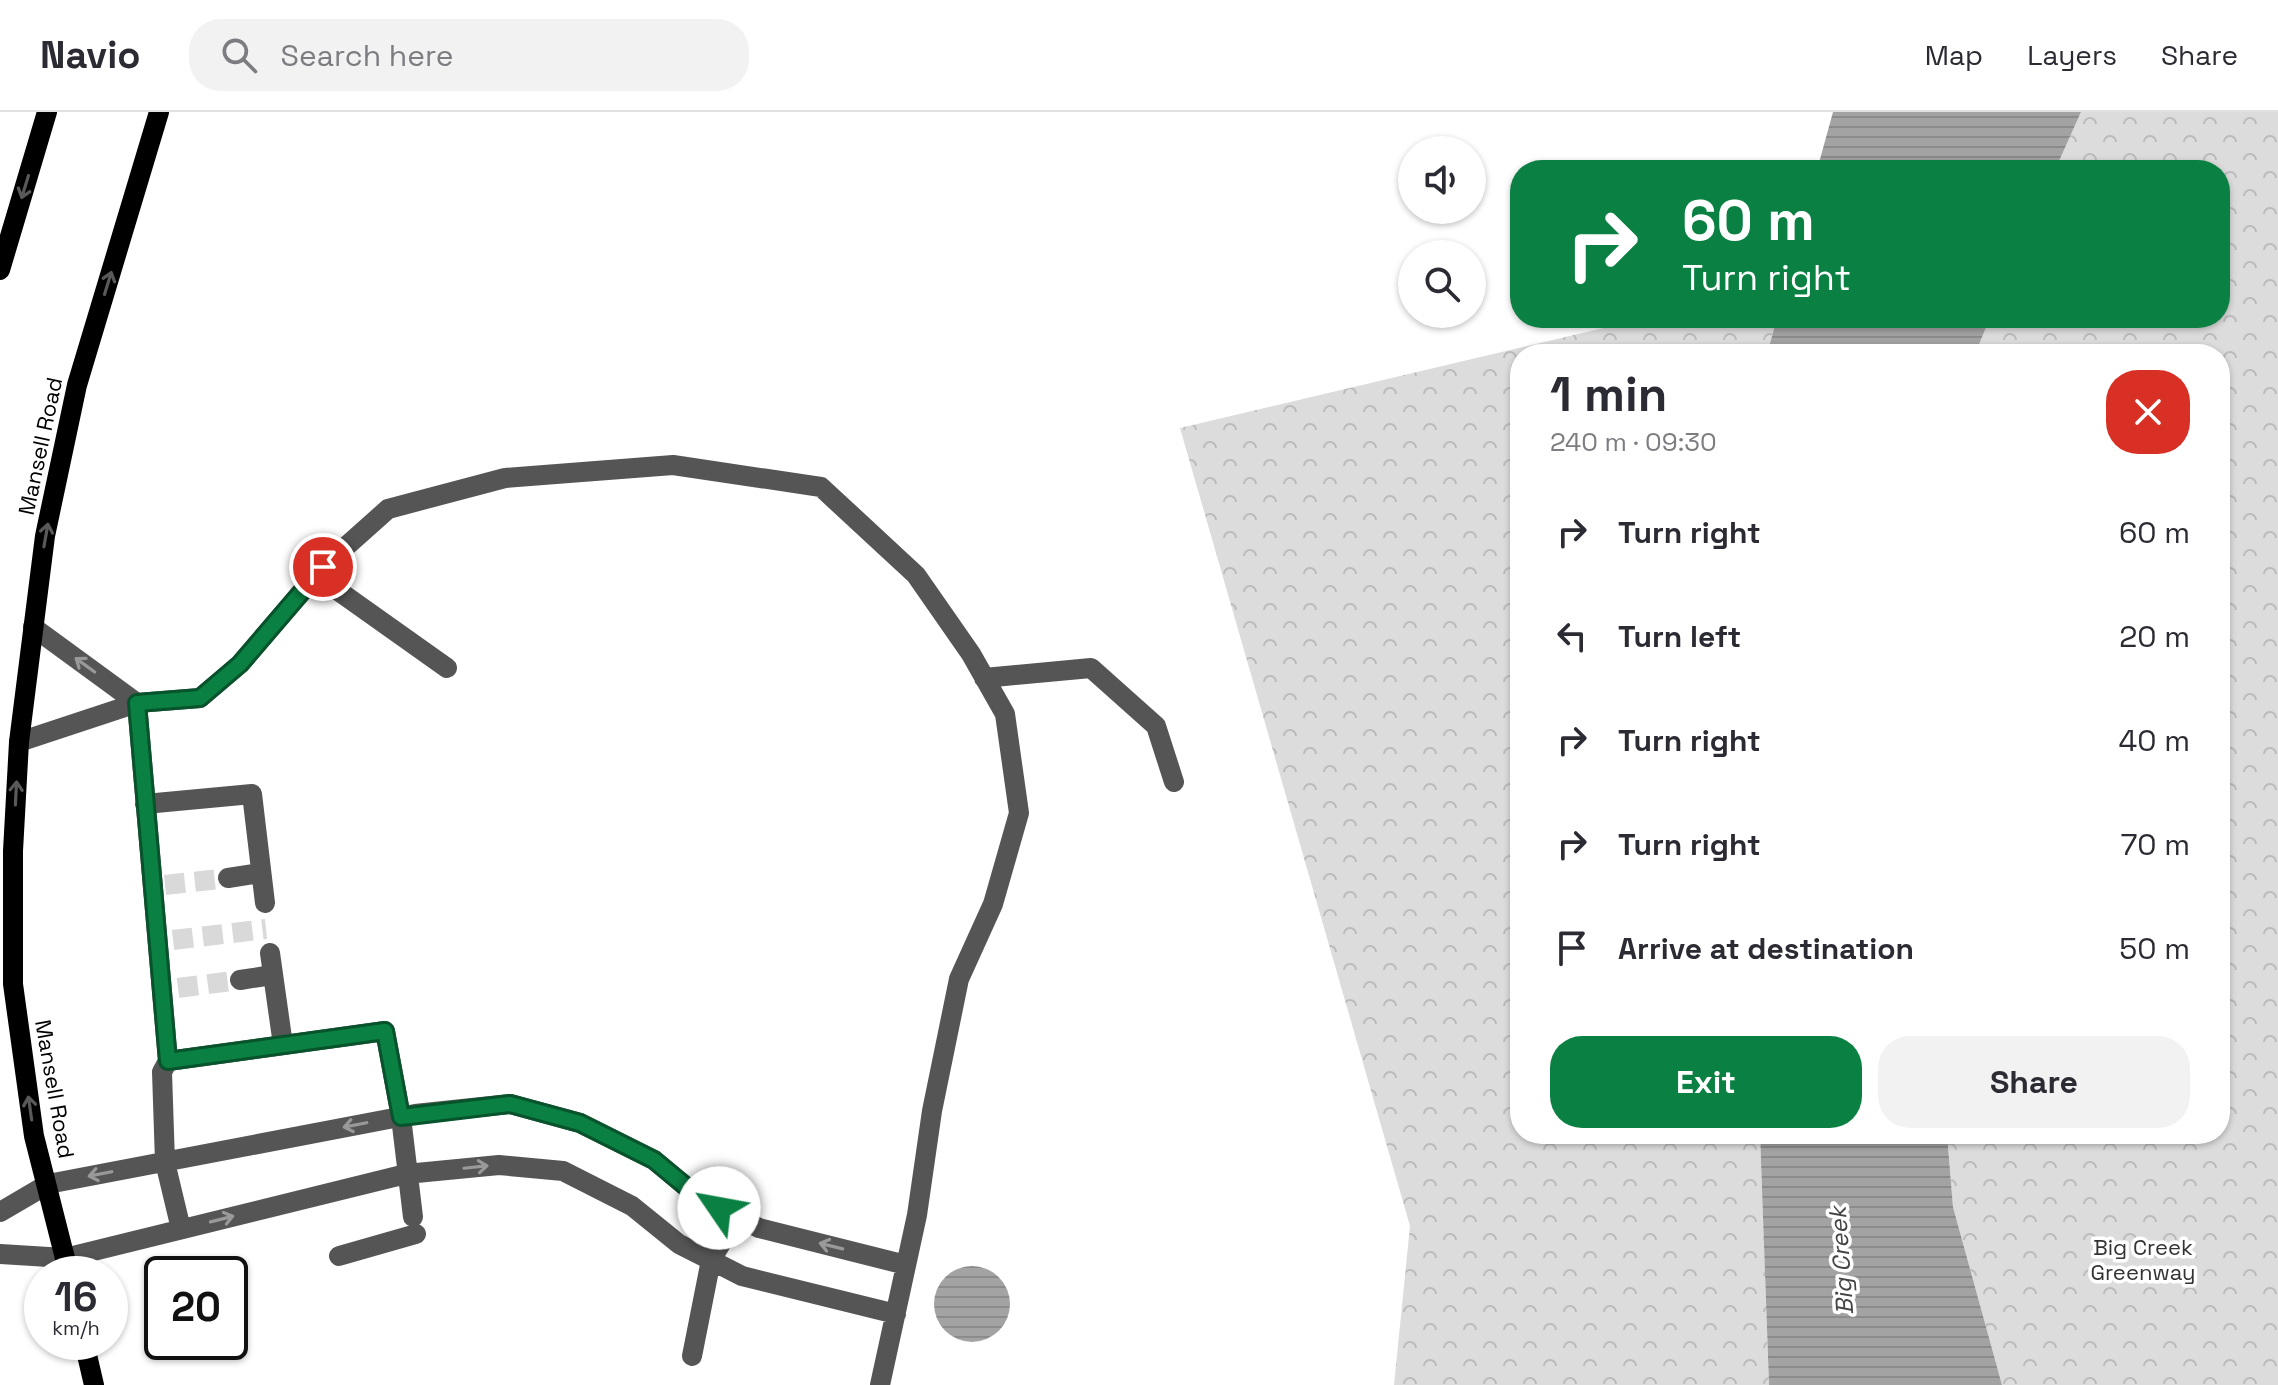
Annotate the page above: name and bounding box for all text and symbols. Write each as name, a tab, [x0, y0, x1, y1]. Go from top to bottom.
search box	[189, 19, 749, 91]
text: Navio	[40, 31, 141, 79]
icon: search	[217, 33, 261, 77]
text: Search here	[281, 36, 453, 75]
text: Map	[1925, 37, 1983, 73]
text: Layers	[2027, 37, 2117, 73]
text: Share	[2161, 37, 2238, 73]
map controls	[1398, 136, 1486, 328]
button: sound	[1398, 136, 1486, 224]
one-way arrow	[17, 173, 32, 199]
text: 60 m	[1682, 185, 1815, 256]
icon: right	[1550, 192, 1654, 296]
button: search	[1398, 240, 1486, 328]
text: Turn right	[1682, 255, 1851, 301]
one-way arrow	[101, 271, 116, 296]
text: 1 min	[1550, 364, 1667, 425]
button: close	[2106, 370, 2190, 454]
street label: Mansell Road	[12, 375, 68, 517]
text: 240 m · 09:30	[1550, 425, 1717, 459]
icon: right	[1550, 510, 1594, 554]
text: Turn right	[1618, 513, 1761, 552]
text: 60 m	[2119, 513, 2190, 552]
one-way arrow	[39, 523, 54, 548]
pin	[289, 533, 357, 601]
icon: arrive	[301, 545, 345, 589]
icon: left	[1550, 614, 1594, 658]
text: Turn left	[1618, 617, 1741, 656]
text: 20 m	[2119, 617, 2190, 656]
one-way arrow	[75, 657, 96, 674]
icon: right	[1550, 718, 1594, 762]
text: Turn right	[1618, 721, 1761, 760]
text: 40 m	[2119, 721, 2190, 760]
one-way arrow	[9, 780, 24, 807]
icon: right	[1550, 822, 1594, 866]
text: Turn right	[1618, 825, 1761, 864]
text: 70 m	[2121, 825, 2190, 864]
icon: arrive	[1550, 926, 1594, 970]
text: Arrive at destination	[1618, 929, 1914, 968]
text: 50 m	[2119, 929, 2190, 968]
street label: Mansell Road	[29, 1018, 81, 1160]
button: Exit	[1550, 1036, 1862, 1128]
button: Share	[1878, 1036, 2190, 1128]
one-way arrow	[22, 1096, 37, 1121]
one-way arrow	[343, 1119, 368, 1134]
one-way arrow	[462, 1160, 489, 1175]
position arrow	[677, 1166, 761, 1250]
one-way arrow	[87, 1167, 113, 1182]
water label: Big Creek	[1822, 1203, 1860, 1316]
one-way arrow	[209, 1211, 234, 1226]
park label: Big Creek Greenway	[2090, 1233, 2196, 1286]
one-way arrow	[818, 1238, 844, 1253]
speed limit sign: 20	[144, 1256, 248, 1360]
text: 16	[55, 1272, 97, 1323]
text: km/h	[52, 1315, 100, 1341]

